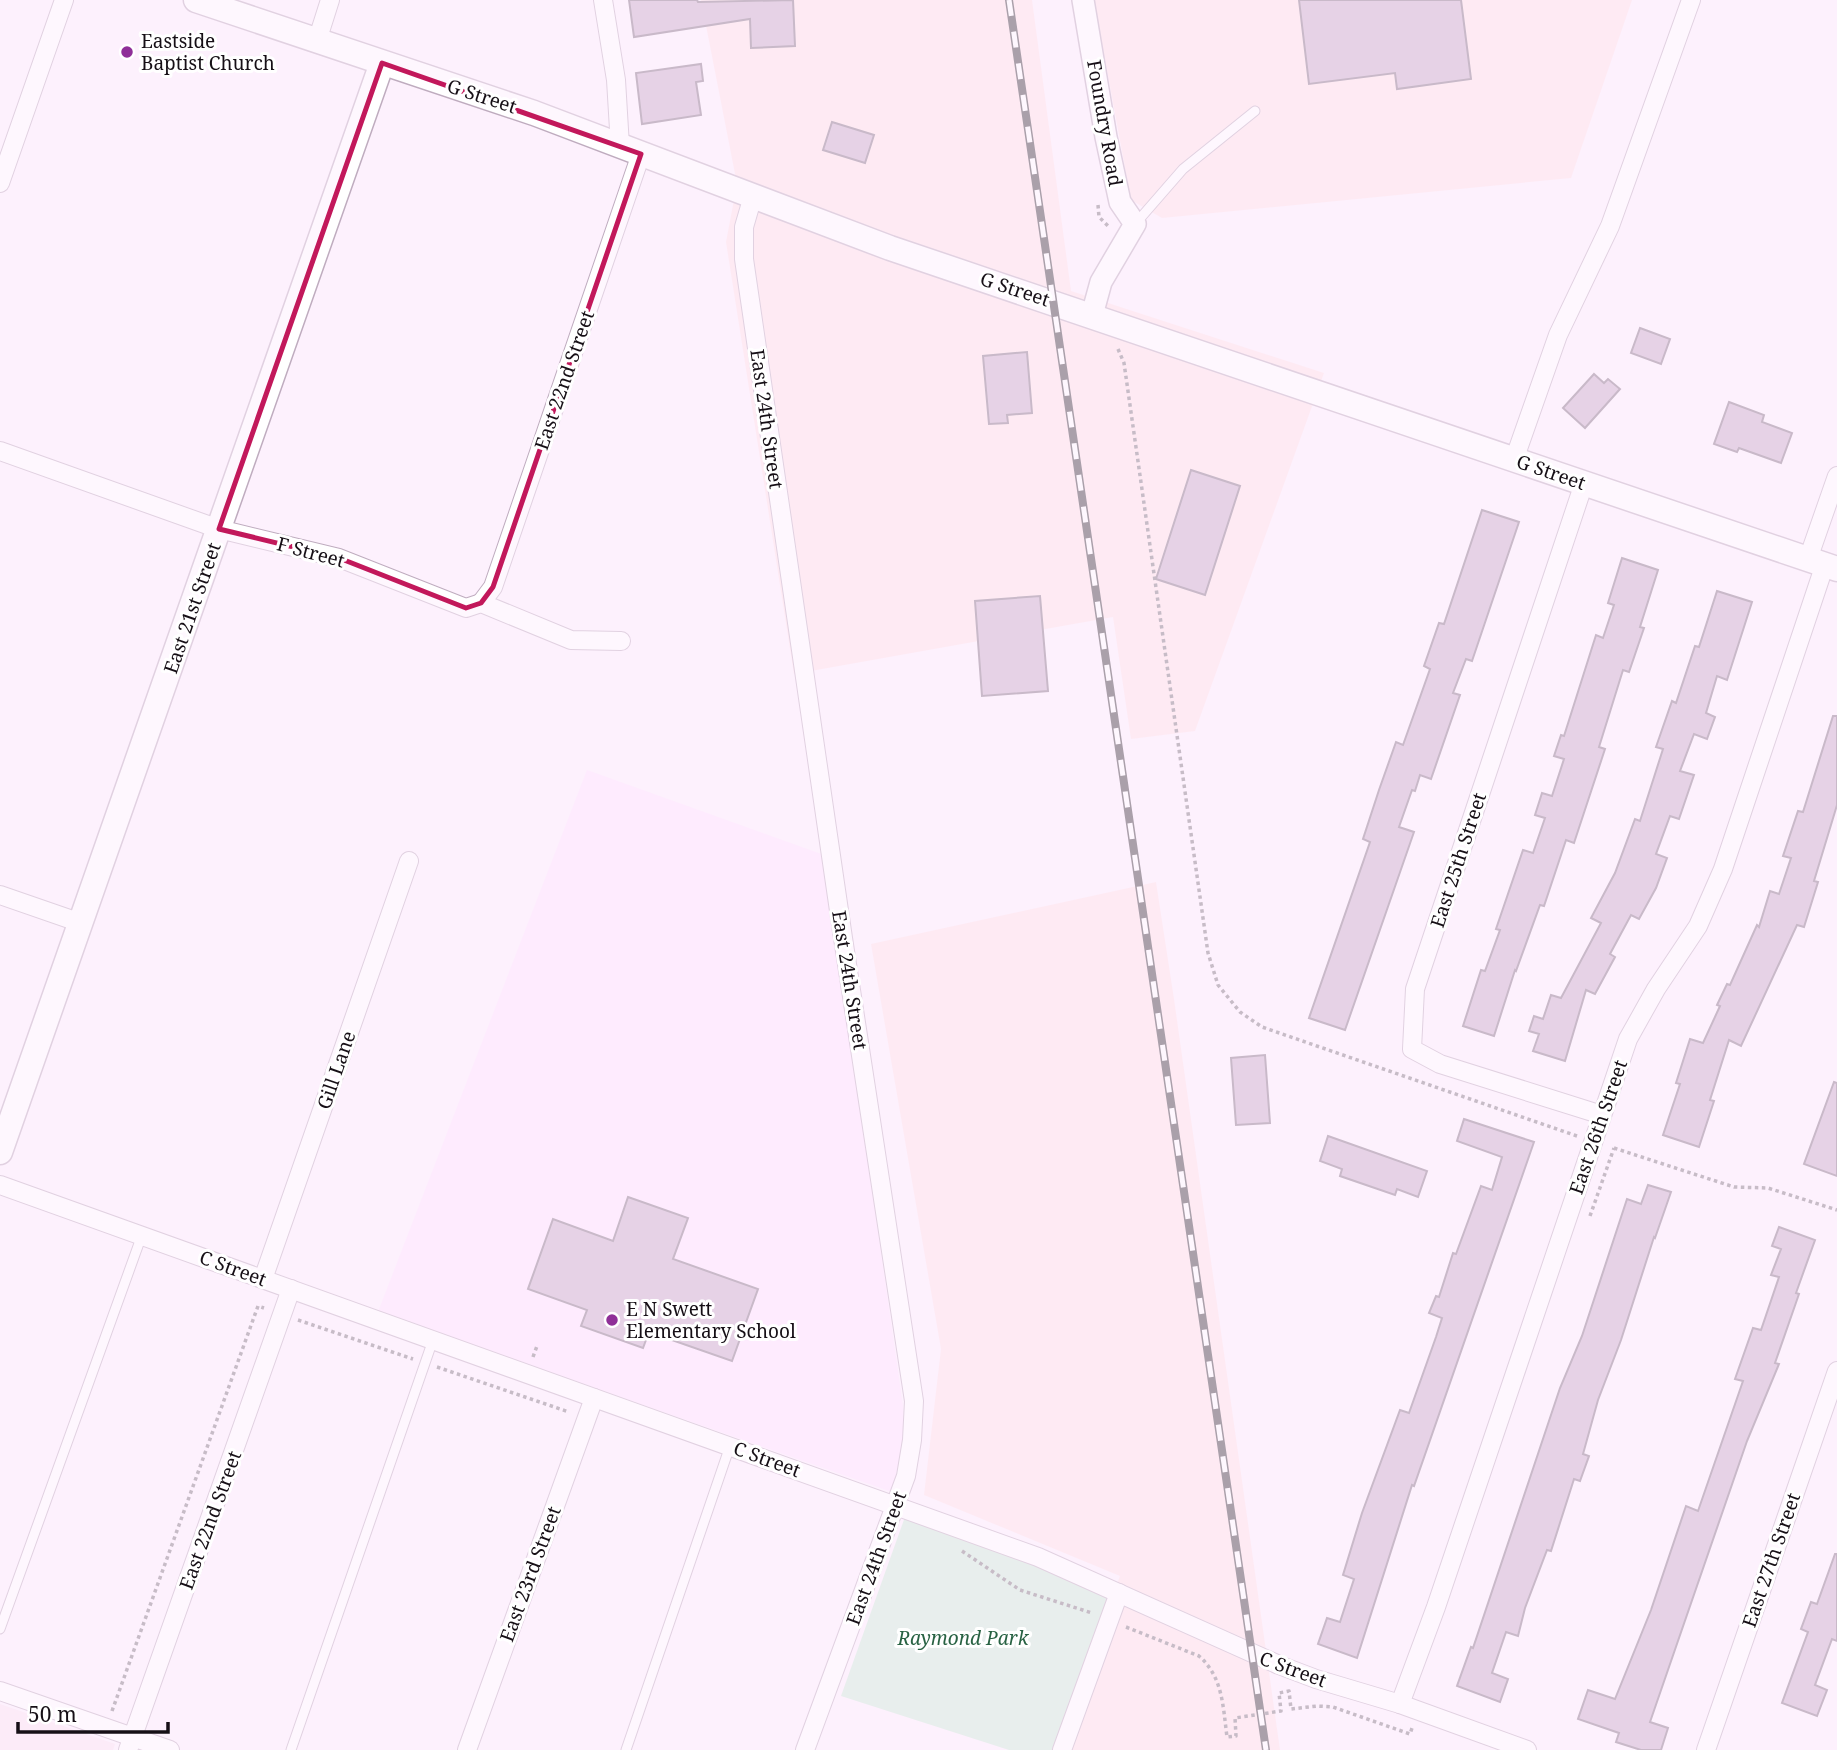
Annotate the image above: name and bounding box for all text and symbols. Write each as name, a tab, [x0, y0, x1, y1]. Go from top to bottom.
place label: Eastside Baptist Church	[141, 28, 275, 76]
marker: Eastside Baptist Church	[119, 44, 135, 60]
street label: Foundry Road	[1081, 58, 1129, 189]
street label: G Street	[444, 73, 520, 120]
street label: G Street	[977, 266, 1053, 313]
street label: East 22nd Street	[528, 307, 600, 453]
street label: East 24th Street	[744, 348, 790, 491]
street label: G Street	[1513, 448, 1589, 496]
street label: F Street	[274, 530, 348, 574]
street label: East 21st Street	[157, 539, 227, 677]
street label: East 25th Street	[1424, 789, 1492, 931]
street label: East 24th Street	[826, 908, 874, 1052]
street label: Gill Lane	[310, 1027, 362, 1113]
street label: East 26th Street	[1563, 1056, 1633, 1198]
street label: C Street	[196, 1244, 270, 1292]
place label: E N Swett Elementary School	[626, 1296, 796, 1344]
marker: E N Swett Elementary School	[604, 1312, 620, 1328]
street label: C Street	[730, 1435, 804, 1483]
street label: East 22nd Street	[173, 1447, 247, 1593]
street label: East 24th Street	[840, 1487, 912, 1629]
street label: East 27th Street	[1736, 1489, 1806, 1631]
street label: East 23rd Street	[493, 1502, 567, 1645]
park label: Raymond Park	[896, 1625, 1030, 1651]
street label: C Street	[1256, 1645, 1330, 1693]
scale bar	[18, 1690, 168, 1734]
text: 50 m	[28, 1700, 77, 1728]

